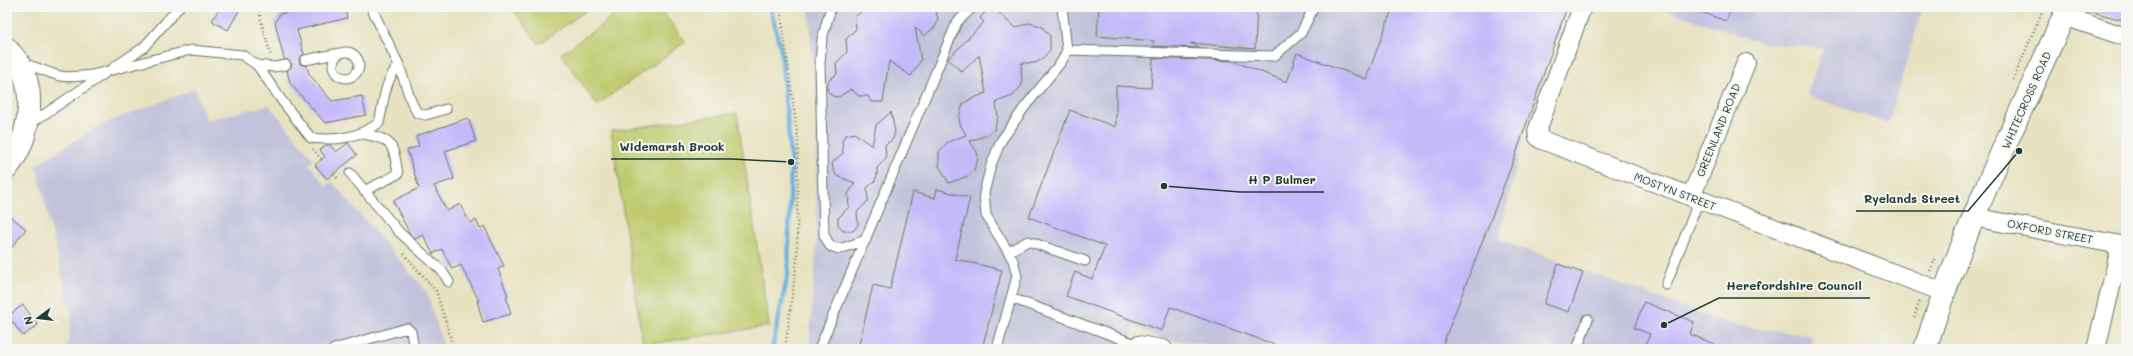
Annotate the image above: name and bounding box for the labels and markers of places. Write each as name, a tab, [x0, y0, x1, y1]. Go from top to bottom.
callout: Widemarsh Brook	[611, 135, 732, 159]
callout: H P Bulmer	[1240, 168, 1324, 192]
callout: Ryelands Street	[1856, 187, 1968, 211]
callout: Herefordshire Council	[1719, 274, 1870, 298]

